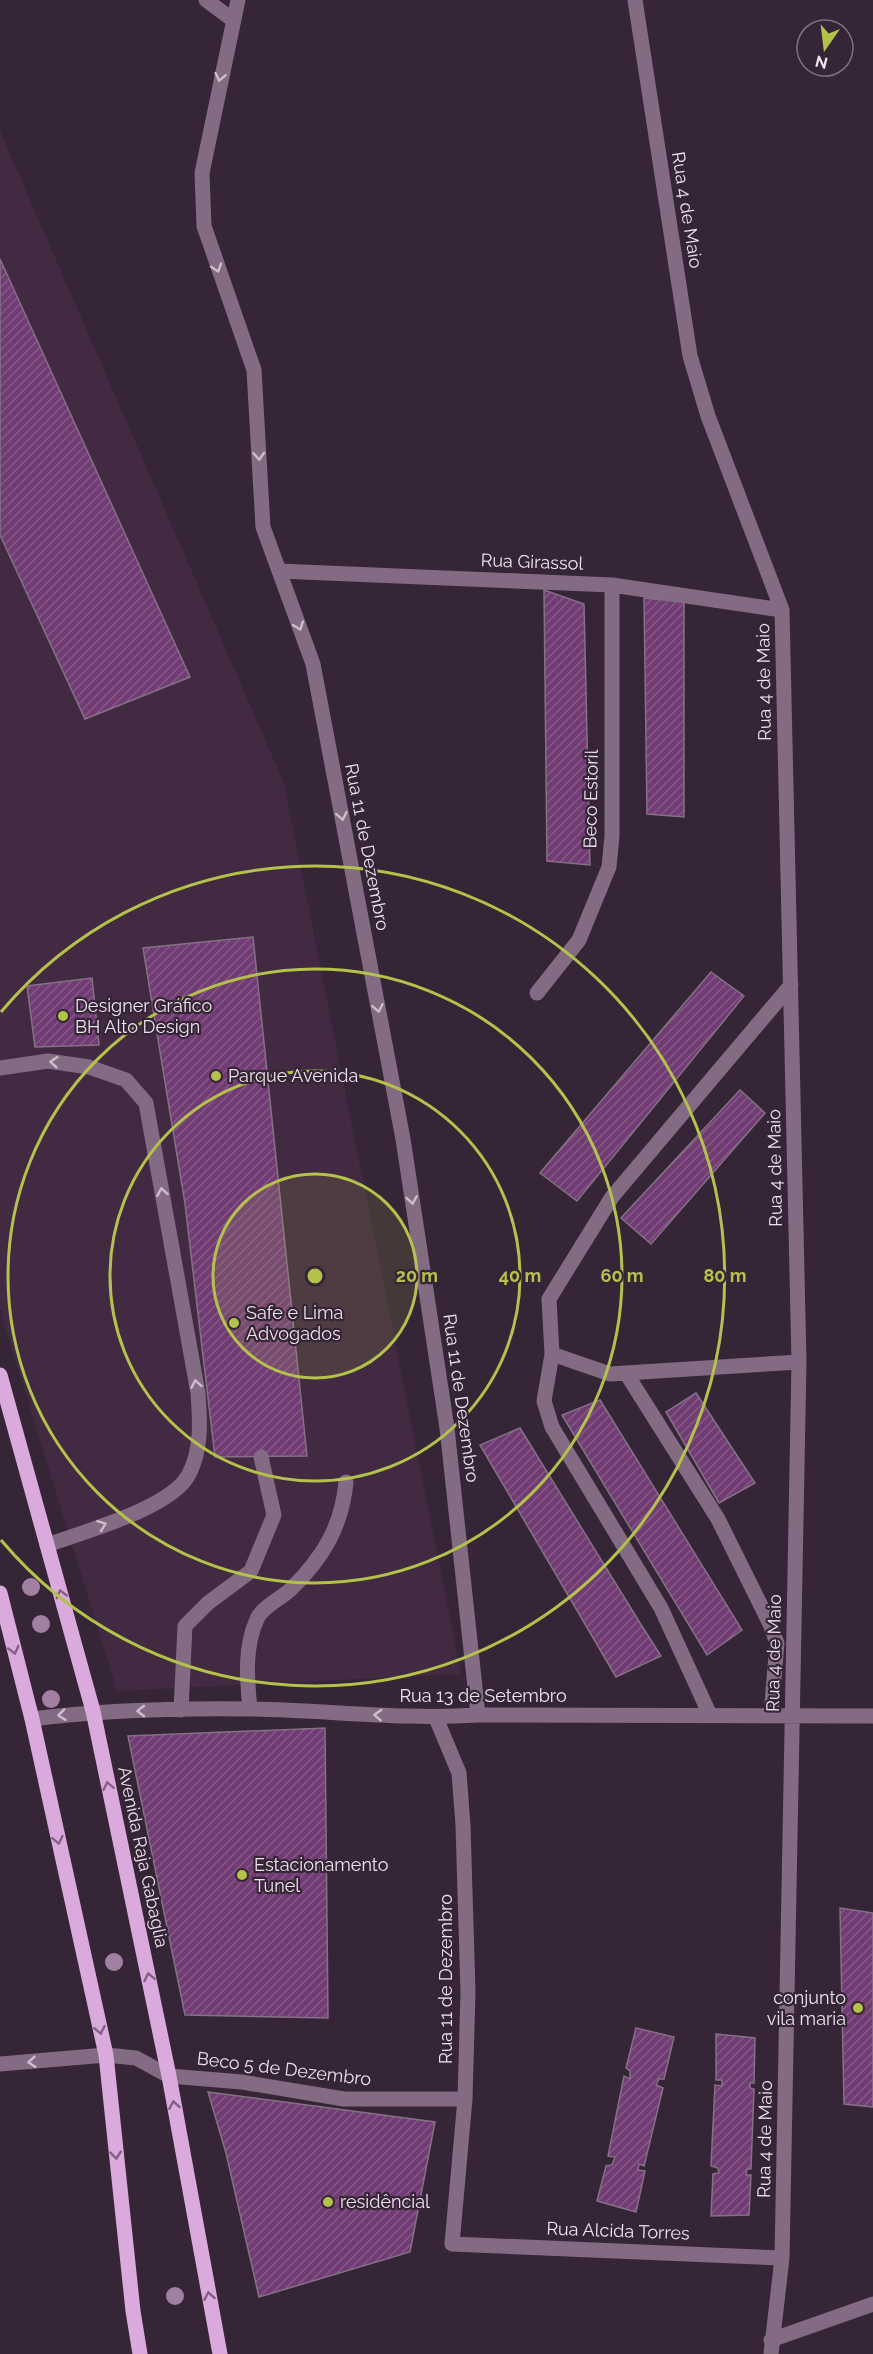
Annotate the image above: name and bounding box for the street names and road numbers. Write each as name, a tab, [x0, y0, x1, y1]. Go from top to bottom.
street label: Rua 4 de Maio	[668, 150, 707, 270]
street label: Rua Girassol	[480, 549, 584, 574]
street label: Rua 4 de Maio	[752, 623, 775, 741]
street label: Beco Estoril	[579, 749, 602, 849]
street label: Rua 11 de Dezembro	[341, 761, 394, 933]
street label: Rua 4 de Maio	[763, 1109, 786, 1227]
street label: Rua 11 de Dezembro	[439, 1312, 484, 1484]
street label: Rua 4 de Maio	[762, 1594, 785, 1712]
street label: Rua 13 de Setembro	[399, 1685, 567, 1706]
street label: Avenida Raja Gabaglia	[114, 1764, 173, 1949]
street label: Rua 11 de Dezembro	[435, 1894, 456, 2064]
street label: Beco 5 de Dezembro	[196, 2047, 373, 2090]
street label: Rua 4 de Maio	[753, 2080, 776, 2198]
street label: Rua Alcida Torres	[546, 2218, 690, 2244]

